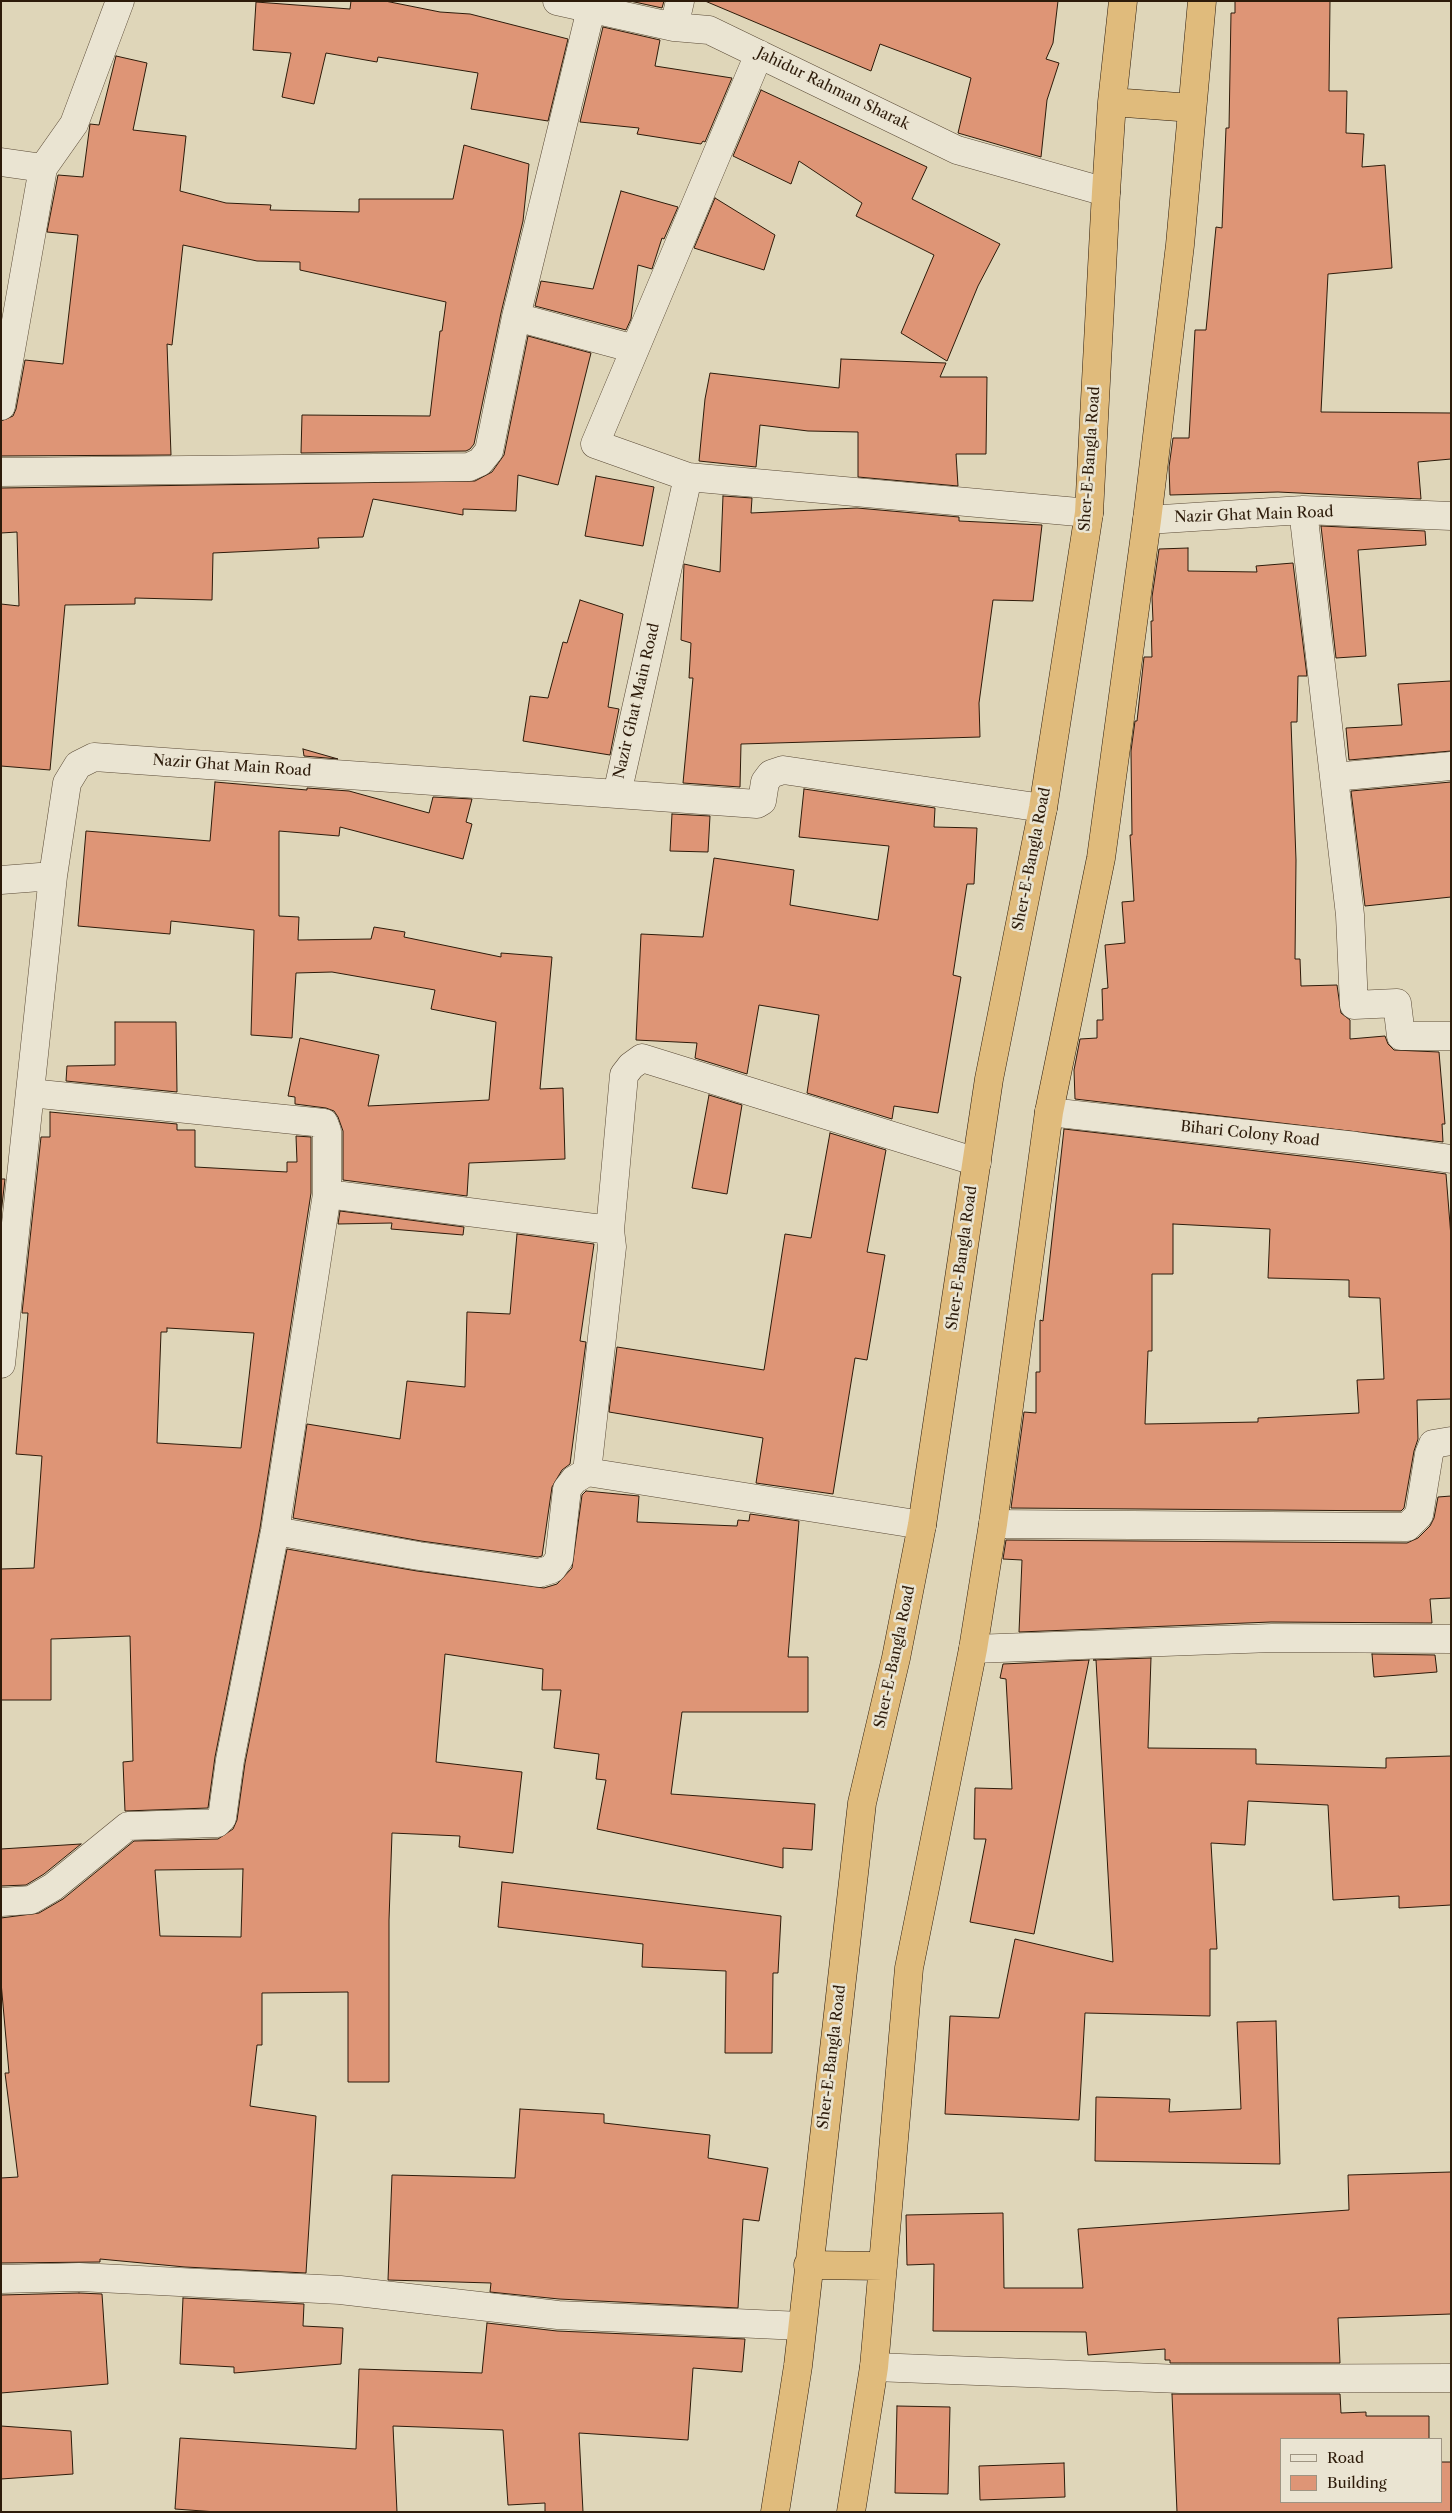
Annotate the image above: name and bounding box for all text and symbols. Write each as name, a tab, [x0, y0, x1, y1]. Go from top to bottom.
street label: Jahidur Rahman Sharak	[753, 44, 913, 134]
street label: Sher-E-Bangla Road	[1076, 386, 1104, 532]
street label: Nazir Ghat Main Road	[1174, 503, 1334, 527]
street label: Nazir Ghat Main Road	[610, 621, 664, 781]
street label: Nazir Ghat Main Road	[152, 751, 312, 781]
street label: Sher-E-Bangla Road	[1009, 786, 1055, 932]
street label: Bihari Colony Road	[1179, 1118, 1321, 1150]
street label: Sher-E-Bangla Road	[943, 1185, 981, 1331]
street label: Sher-E-Bangla Road	[871, 1584, 919, 1730]
street label: Sher-E-Bangla Road	[814, 1984, 850, 2130]
legend	[1280, 2438, 1442, 2503]
text: Road	[1327, 2448, 1364, 2467]
text: Building	[1327, 2473, 1387, 2492]

